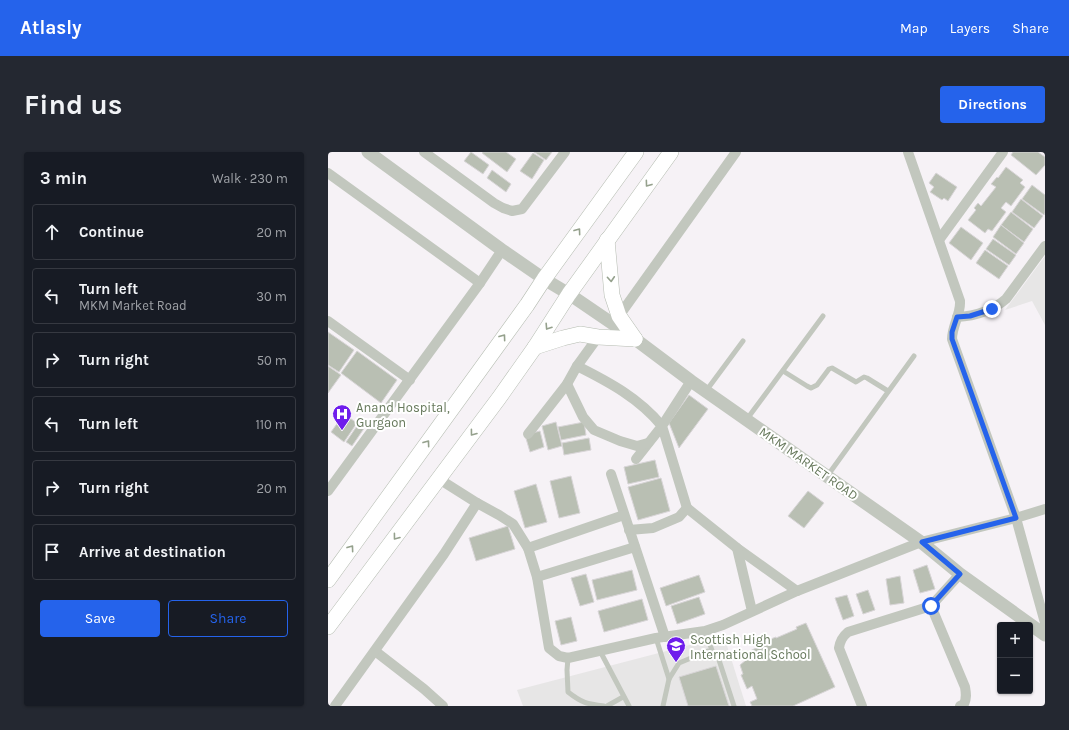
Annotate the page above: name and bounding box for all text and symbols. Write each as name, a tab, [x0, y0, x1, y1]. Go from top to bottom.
text: Atlasly	[20, 17, 82, 39]
text: Map	[900, 20, 928, 37]
text: Layers	[950, 20, 990, 37]
text: Share	[1012, 20, 1049, 37]
button: Directions	[940, 86, 1045, 123]
text: Find us	[24, 88, 123, 121]
text: 3 min	[40, 168, 87, 188]
text: Walk · 230 m	[212, 171, 288, 186]
one-way arrow	[646, 179, 653, 186]
icon: ahead	[41, 221, 63, 243]
text: Continue	[79, 223, 144, 241]
text: 20 m	[257, 225, 287, 240]
one-way arrow	[573, 229, 580, 236]
one-way arrow	[607, 276, 616, 282]
text: Turn left	[79, 280, 138, 298]
icon: left	[41, 285, 63, 307]
text: 30 m	[256, 289, 287, 304]
text: MKM Market Road	[79, 298, 187, 313]
route end	[983, 300, 1001, 318]
one-way arrow	[545, 323, 553, 330]
one-way arrow	[499, 335, 506, 342]
icon: right	[41, 349, 63, 371]
text: Turn right	[79, 351, 149, 369]
text: 50 m	[257, 353, 287, 368]
place label: Anand Hospital, Gurgaon	[356, 400, 450, 430]
hospital icon: Anand Hospital, Gurgaon	[331, 403, 353, 431]
icon: left	[41, 413, 63, 435]
text: Turn left	[79, 415, 138, 433]
text: 110 m	[255, 417, 287, 432]
street label: MKM MARKET ROAD	[757, 424, 861, 503]
one-way arrow	[471, 428, 478, 435]
one-way arrow	[422, 440, 429, 447]
icon: right	[41, 477, 63, 499]
text: Turn right	[79, 479, 149, 497]
text: 20 m	[257, 481, 287, 496]
one-way arrow	[393, 533, 400, 540]
icon: arrive	[41, 541, 63, 563]
text: Arrive at destination	[79, 543, 226, 561]
one-way arrow	[346, 545, 354, 552]
route start	[922, 597, 940, 615]
button: Save	[40, 600, 160, 637]
button: Share	[168, 600, 288, 637]
map controls	[997, 622, 1033, 694]
button: +	[997, 622, 1033, 658]
place label: Scottish High International School	[690, 632, 811, 662]
school or university icon: Scottish High International School	[665, 635, 687, 663]
button: −	[997, 658, 1033, 694]

